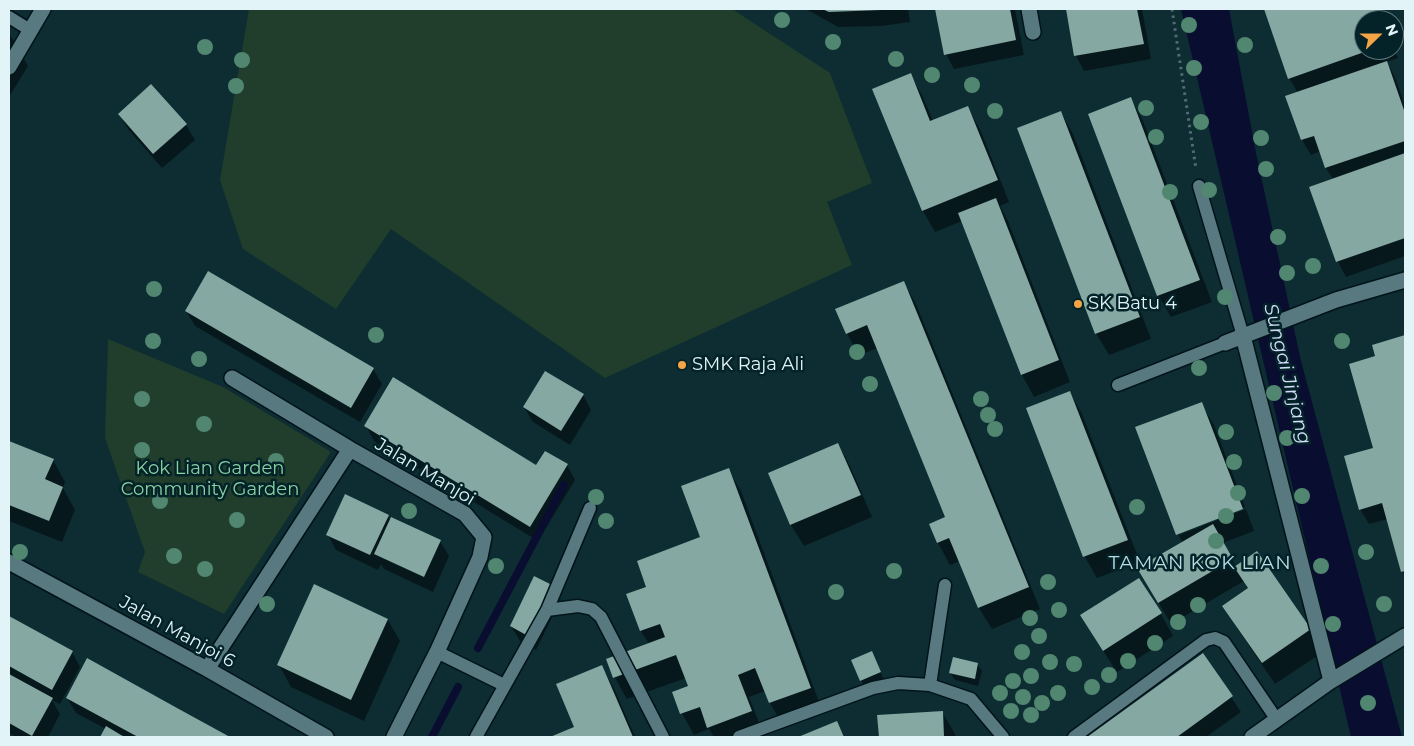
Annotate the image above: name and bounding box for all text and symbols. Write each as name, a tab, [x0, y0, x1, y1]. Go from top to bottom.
north arrow	[1354, 10, 1404, 60]
text: N	[1382, 21, 1402, 38]
place label: SK Batu 4	[1088, 293, 1177, 315]
marker: SK Batu 4	[1072, 298, 1084, 310]
water label: Sungai Jinjang	[1258, 301, 1316, 447]
place label: SMK Raja Ali	[692, 354, 804, 376]
marker: SMK Raja Ali	[676, 359, 688, 371]
street label: Jalan Manjoi	[371, 434, 479, 510]
park label: Kok Lian Garden Community Garden	[121, 458, 299, 500]
district label: TAMAN KOK LIAN	[1107, 552, 1293, 574]
street label: Jalan Manjoi 6	[115, 591, 239, 673]

